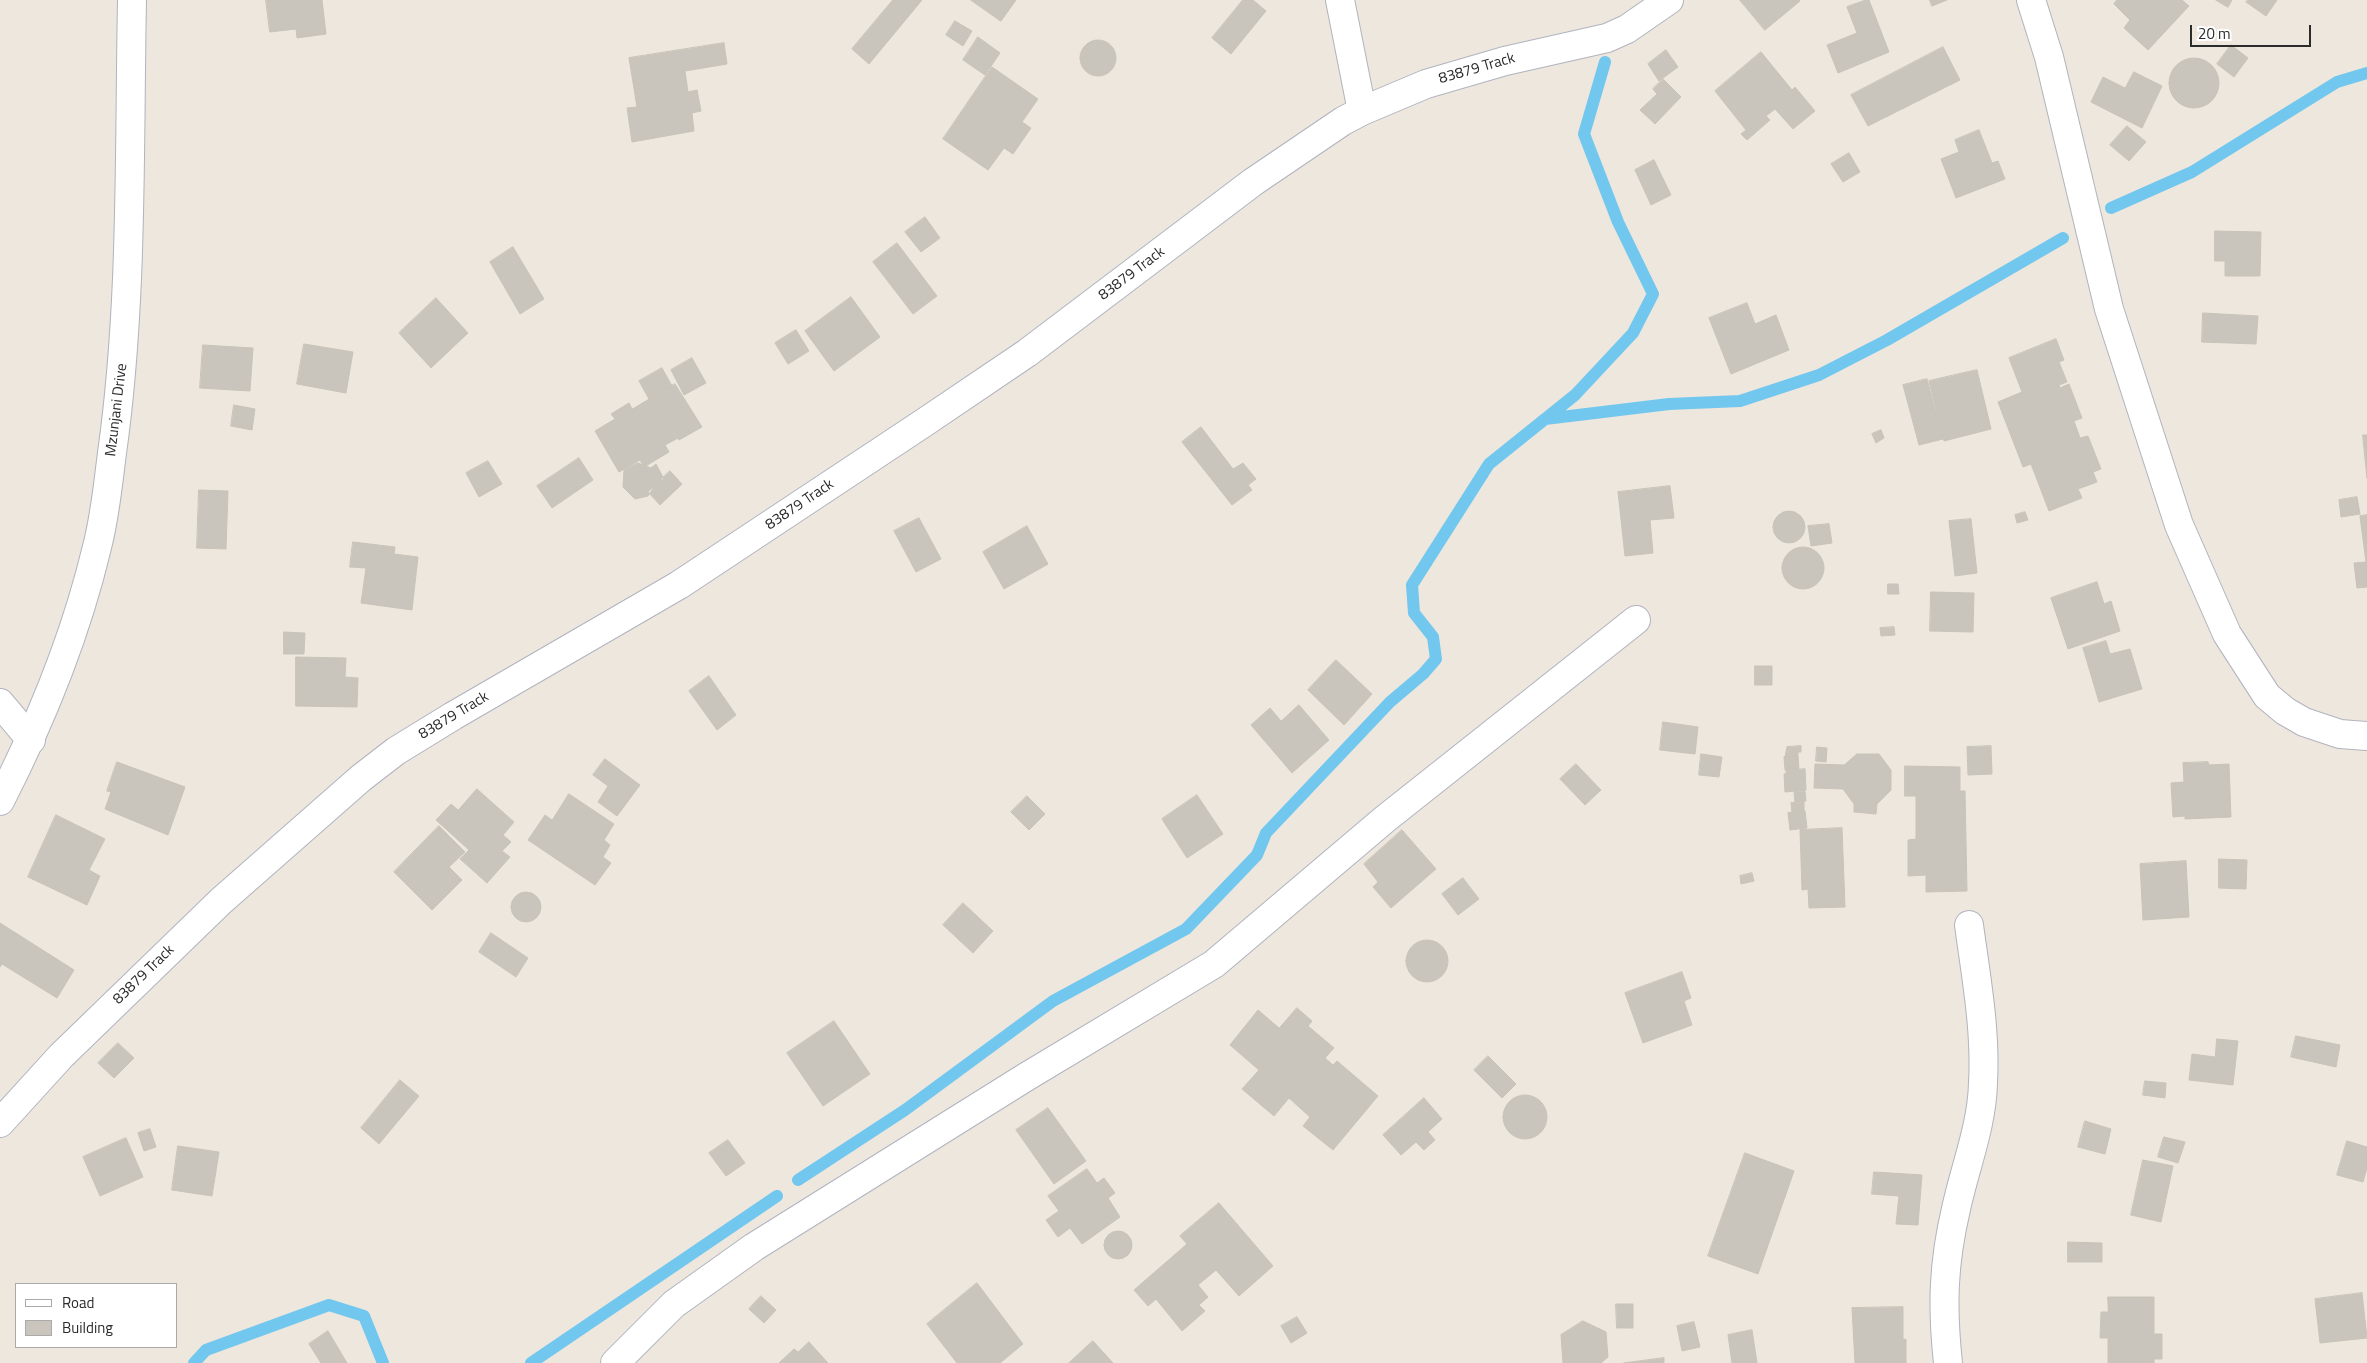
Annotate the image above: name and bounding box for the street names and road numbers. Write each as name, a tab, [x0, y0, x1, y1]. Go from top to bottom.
street label: 83879 Track	[1437, 50, 1517, 88]
street label: 83879 Track	[1095, 243, 1169, 305]
street label: Mzunjani Drive	[102, 362, 132, 458]
street label: 83879 Track	[762, 476, 838, 534]
street label: 83879 Track	[416, 688, 492, 744]
street label: 83879 Track	[110, 941, 178, 1009]

